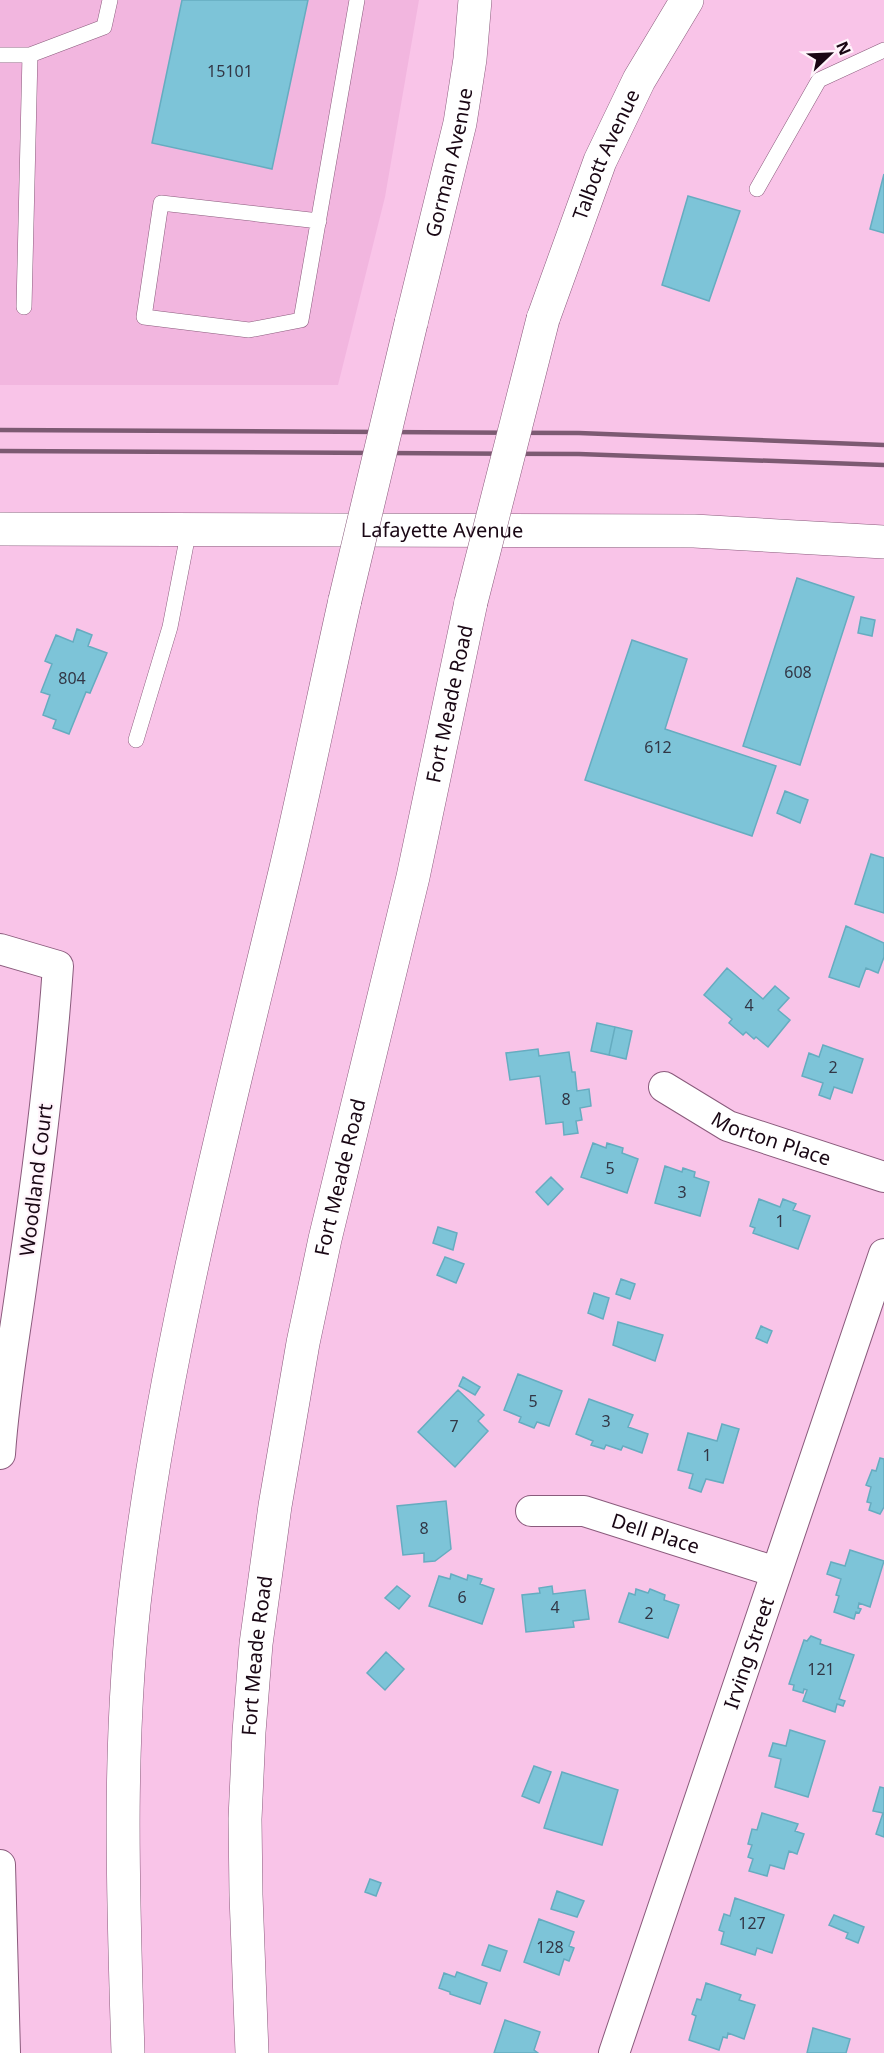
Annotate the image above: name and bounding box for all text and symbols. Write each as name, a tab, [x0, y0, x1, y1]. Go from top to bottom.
north arrow	[800, 24, 860, 84]
text: N	[831, 38, 856, 58]
house number: 15101	[207, 60, 253, 82]
street label: Talbott Avenue	[566, 84, 646, 224]
street label: Gorman Avenue	[418, 86, 478, 240]
street label: Lafayette Avenue	[361, 516, 523, 544]
street label: Fort Meade Road	[419, 622, 479, 785]
house number: 608	[784, 661, 812, 683]
house number: 804	[58, 667, 86, 689]
house number: 612	[644, 736, 672, 758]
house number: 4	[744, 994, 754, 1016]
house number: 2	[828, 1056, 838, 1078]
house number: 8	[561, 1088, 571, 1110]
street label: Fort Meade Road	[308, 1096, 372, 1258]
street label: Woodland Court	[13, 1102, 58, 1258]
street label: Morton Place	[706, 1105, 835, 1172]
house number: 5	[605, 1157, 615, 1179]
house number: 3	[677, 1181, 687, 1203]
house number: 1	[775, 1210, 785, 1232]
house number: 5	[528, 1390, 538, 1412]
house number: 3	[601, 1410, 611, 1432]
house number: 7	[449, 1415, 459, 1437]
house number: 1	[702, 1444, 712, 1466]
street label: Dell Place	[608, 1507, 703, 1560]
house number: 8	[419, 1517, 429, 1539]
street label: Fort Meade Road	[235, 1574, 278, 1737]
house number: 6	[457, 1586, 467, 1608]
street label: Irving Street	[717, 1594, 780, 1712]
house number: 4	[550, 1596, 560, 1618]
house number: 2	[644, 1602, 654, 1624]
house number: 121	[807, 1658, 835, 1680]
house number: 127	[738, 1912, 766, 1934]
house number: 128	[536, 1936, 564, 1958]

